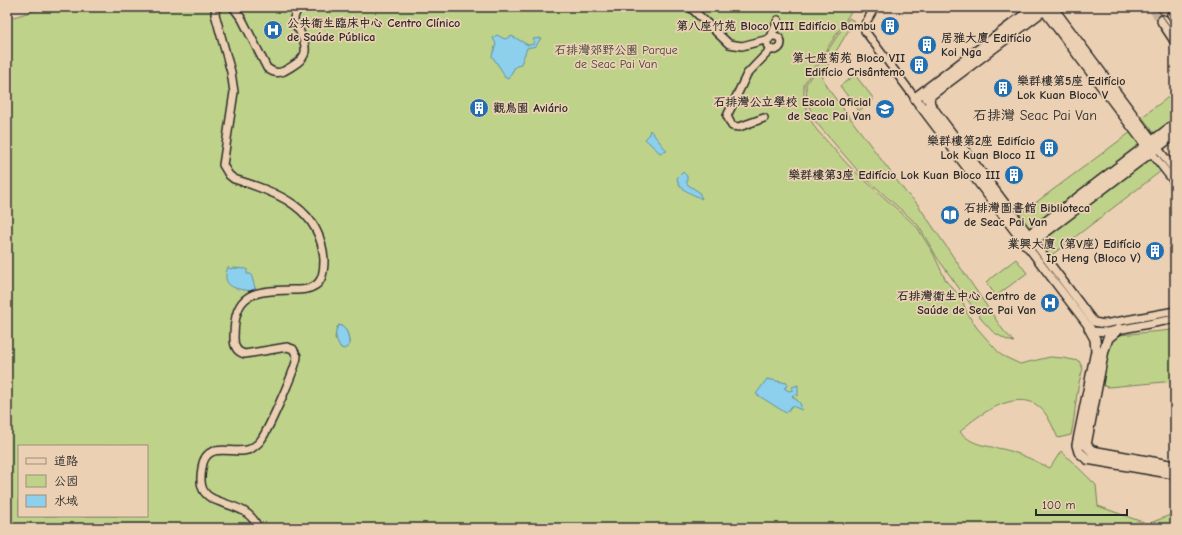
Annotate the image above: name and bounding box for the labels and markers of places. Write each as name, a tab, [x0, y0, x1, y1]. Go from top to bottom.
building icon: 第八座竹苑 Bloco VIII Edifício Bambu	[879, 15, 901, 37]
place label: 公共衛生臨床中心 Centro Clínico de Saúde Pública	[287, 16, 460, 44]
hospital icon: 公共衛生臨床中心 Centro Clínico de Saúde Pública	[262, 19, 284, 41]
place label: 第八座竹苑 Bloco VIII Edifício Bambu	[676, 19, 876, 33]
place label: 居雅大廈 Edifício Koi Nga	[941, 31, 1031, 59]
building icon: 居雅大廈 Edifício Koi Nga	[916, 34, 938, 56]
place label: 第七座菊苑 Bloco VII Edifício Crisântemo	[792, 51, 905, 79]
building icon: 第七座菊苑 Bloco VII Edifício Crisântemo	[908, 54, 930, 76]
place label: 樂群樓第5座 Edifício Lok Kuan Bloco V	[1017, 74, 1126, 102]
building icon: 樂群樓第5座 Edifício Lok Kuan Bloco V	[992, 77, 1014, 99]
place label: 石排灣公立學校 Escola Oficial de Seac Pai Van	[714, 95, 871, 123]
building icon: 觀鳥園 Aviário	[468, 97, 490, 119]
school or university icon: 石排灣公立學校 Escola Oficial de Seac Pai Van	[874, 98, 896, 120]
place label: 觀鳥園 Aviário	[493, 101, 568, 115]
place label: 樂群樓第2座 Edifício Lok Kuan Bloco II	[927, 134, 1035, 162]
building icon: 樂群樓第2座 Edifício Lok Kuan Bloco II	[1038, 137, 1060, 159]
building icon: 樂群樓第3座 Edifício Lok Kuan Bloco III	[1003, 164, 1025, 186]
place label: 樂群樓第3座 Edifício Lok Kuan Bloco III	[788, 168, 1000, 182]
place label: 石排灣圖書館 Biblioteca de Seac Pai Van	[964, 201, 1090, 229]
library icon: 石排灣圖書館 Biblioteca de Seac Pai Van	[939, 204, 961, 226]
place label: 業興大廈 (第V座) Edifício Ip Heng (Bloco V)	[1008, 237, 1141, 265]
building icon: 業興大廈 (第V座) Edifício Ip Heng (Bloco V)	[1144, 240, 1166, 262]
place label: 石排灣衛生中心 Centro de Saúde de Seac Pai Van	[897, 289, 1036, 317]
hospital icon: 石排灣衛生中心 Centro de Saúde de Seac Pai Van	[1039, 292, 1061, 314]

